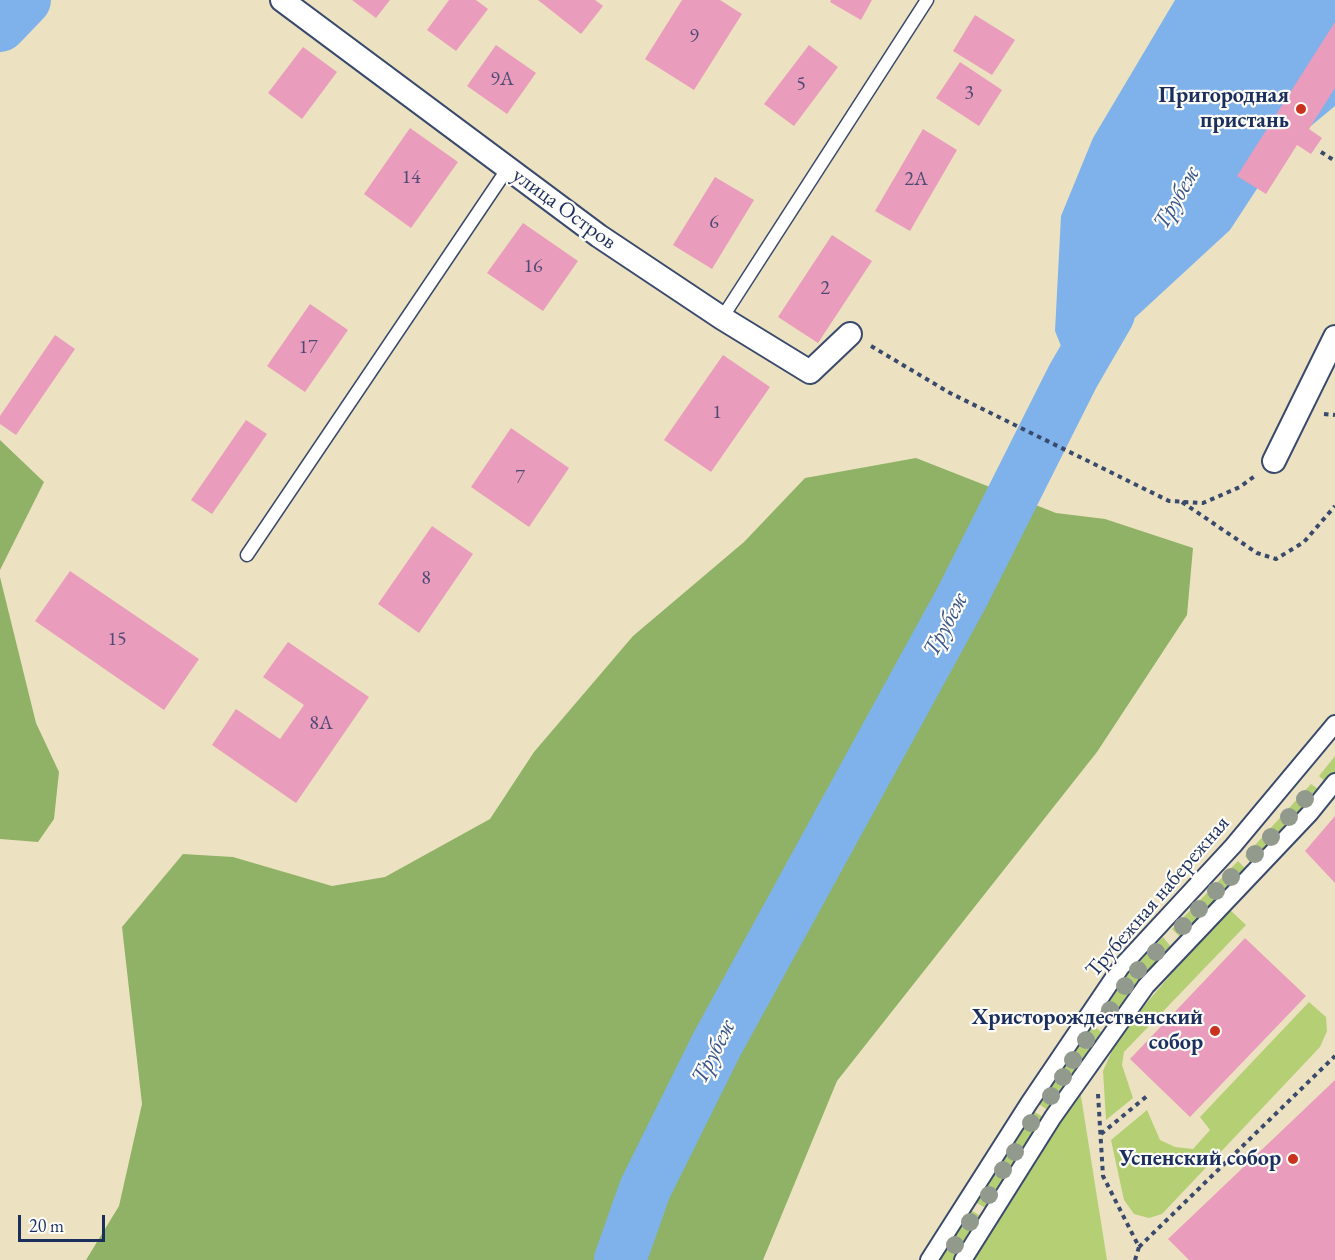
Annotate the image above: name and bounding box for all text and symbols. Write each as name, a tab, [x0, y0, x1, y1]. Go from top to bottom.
house number: 9	[689, 25, 699, 49]
house number: 9А	[490, 68, 514, 92]
house number: 5	[796, 73, 806, 97]
house number: 3	[964, 82, 974, 106]
place label: Пригородная пристань	[1158, 83, 1289, 134]
marker: Пригородная пристань	[1294, 102, 1308, 116]
water label: Трубеж	[1147, 161, 1207, 235]
street label: улица Остров	[507, 162, 621, 256]
house number: 14	[401, 166, 421, 190]
house number: 2А	[904, 168, 928, 192]
house number: 6	[709, 211, 719, 235]
house number: 16	[523, 255, 543, 279]
house number: 2	[820, 277, 830, 301]
house number: 17	[298, 336, 318, 360]
house number: 1	[712, 401, 722, 425]
house number: 7	[515, 466, 525, 490]
house number: 8	[421, 567, 431, 591]
water label: Трубеж	[917, 588, 975, 662]
house number: 15	[107, 628, 127, 652]
house number: 8А	[309, 712, 333, 736]
street label: Трубежная набережная	[1081, 811, 1235, 983]
place label: Христорождественский собор	[972, 1005, 1203, 1056]
water label: Трубеж	[686, 1015, 742, 1089]
marker: Христорождественский собор	[1208, 1024, 1222, 1038]
place label: Успенский собор	[1119, 1146, 1281, 1172]
marker: Успенский собор	[1286, 1152, 1300, 1166]
scale bar	[21, 1203, 108, 1241]
text: 20 m	[29, 1214, 64, 1237]

